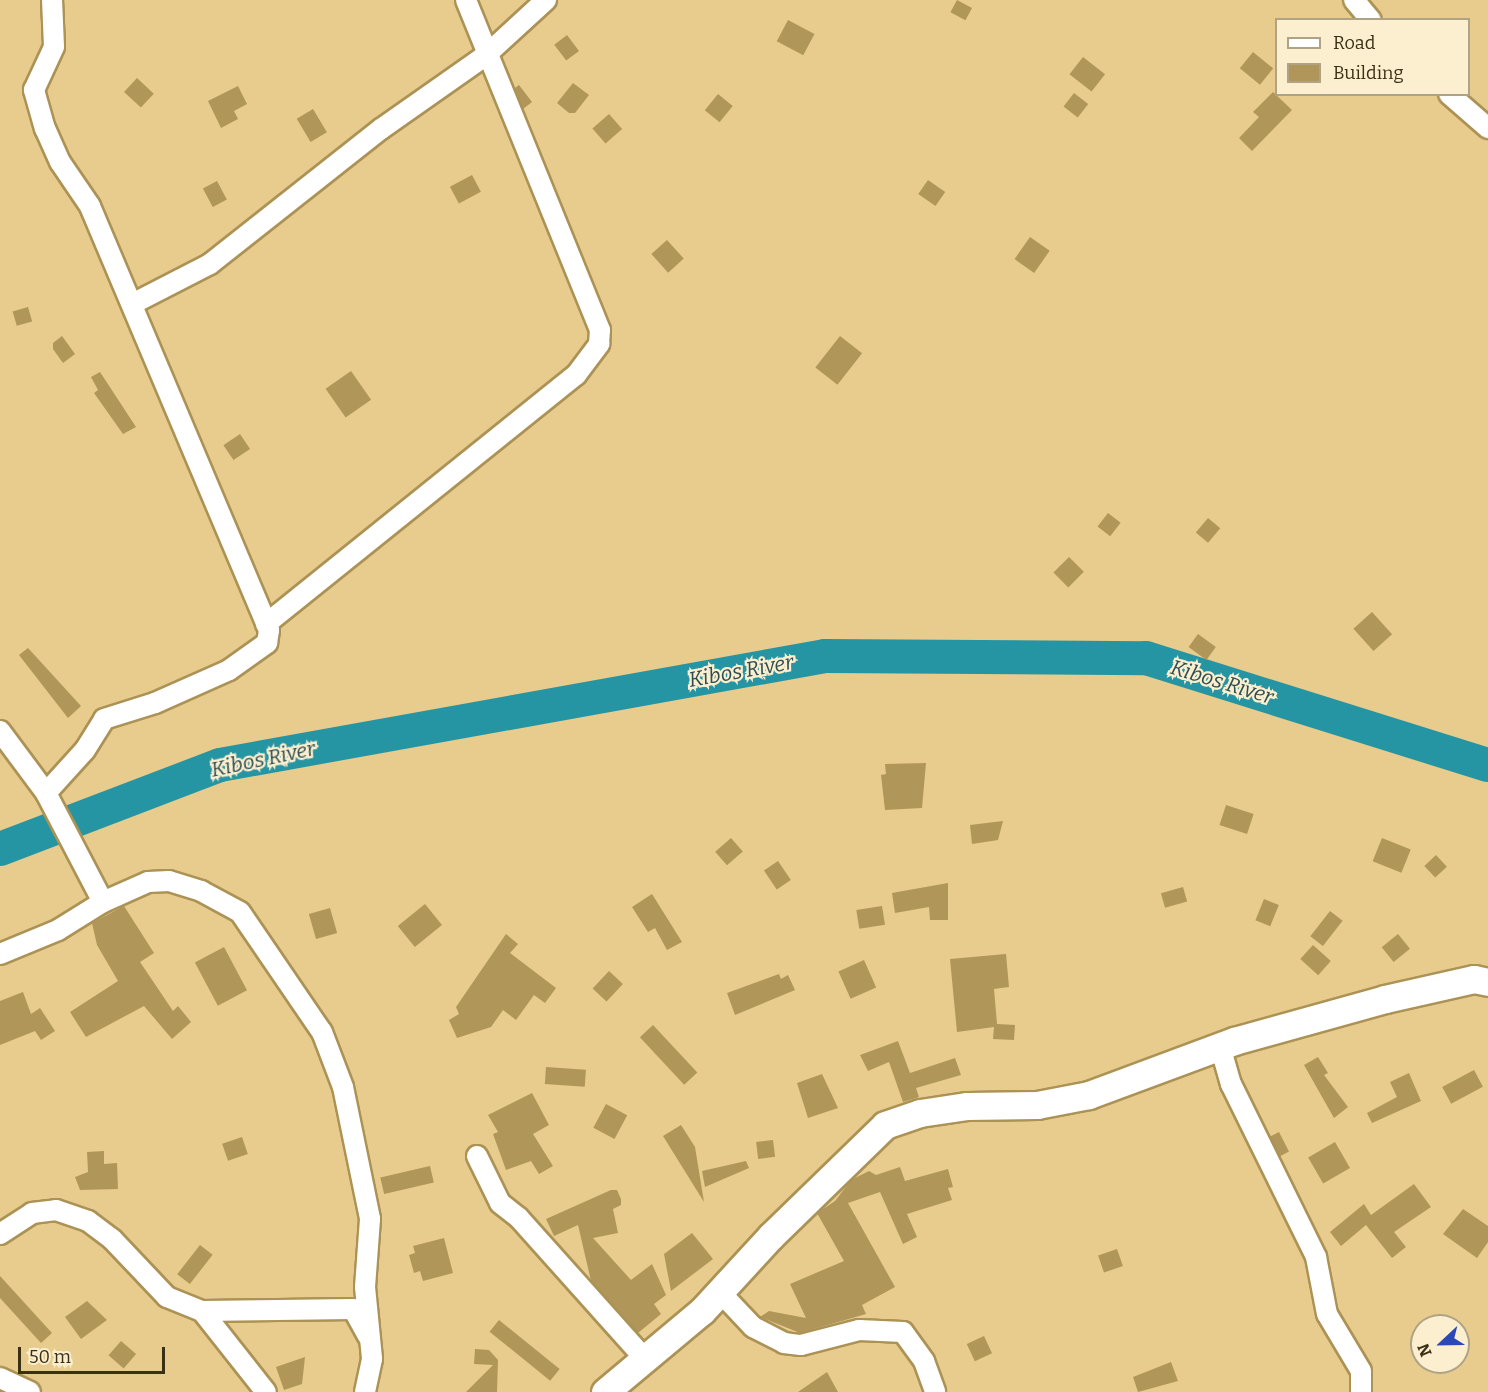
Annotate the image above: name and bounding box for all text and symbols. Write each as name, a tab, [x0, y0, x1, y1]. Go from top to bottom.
legend	[1275, 18, 1470, 96]
text: Road	[1333, 32, 1375, 54]
text: Building	[1333, 62, 1404, 84]
water label: Kibos River	[687, 649, 795, 693]
water label: Kibos River	[1168, 654, 1276, 710]
water label: Kibos River	[209, 736, 317, 782]
north arrow	[1410, 1314, 1470, 1374]
scale bar	[21, 1335, 168, 1373]
text: N	[1414, 1341, 1436, 1359]
text: 50 m	[29, 1346, 71, 1368]

